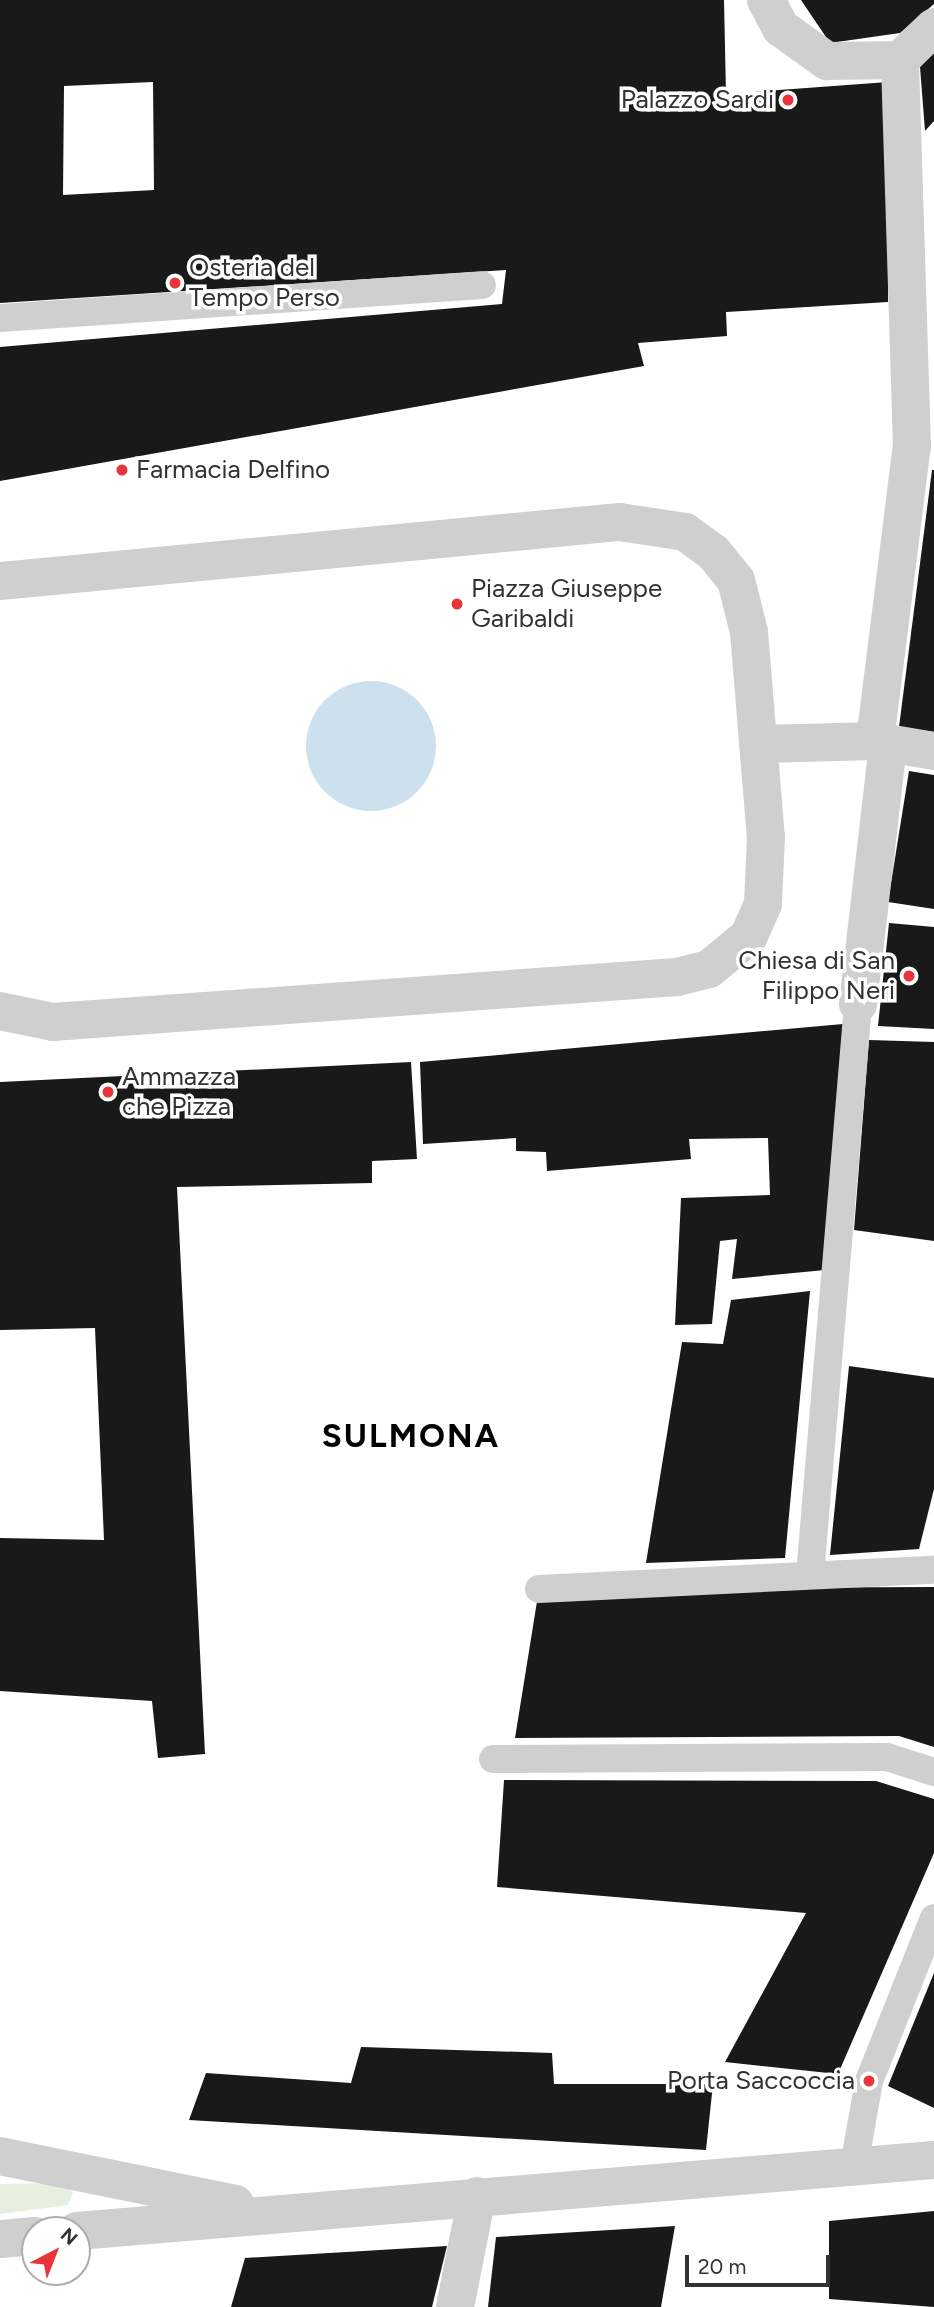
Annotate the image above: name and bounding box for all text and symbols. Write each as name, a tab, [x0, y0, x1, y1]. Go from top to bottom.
place label: Palazzo Sardi	[621, 84, 774, 116]
marker: Palazzo Sardi	[780, 92, 796, 108]
place label: Osteria del Tempo Perso	[189, 252, 340, 314]
marker: Osteria del Tempo Perso	[167, 275, 183, 291]
place label: Farmacia Delfino	[136, 454, 330, 486]
marker: Farmacia Delfino	[114, 462, 130, 478]
place label: Piazza Giuseppe Garibaldi	[471, 573, 662, 634]
marker: Piazza Giuseppe Garibaldi	[449, 596, 465, 612]
place label: Chiesa di San Filippo Neri	[738, 945, 895, 1006]
marker: Chiesa di San Filippo Neri	[901, 968, 917, 984]
place label: Ammazza che Pizza	[122, 1061, 236, 1122]
marker: Ammazza che Pizza	[100, 1084, 116, 1100]
district label: SULMONA	[323, 1416, 499, 1456]
place label: Porta Saccoccia	[667, 2065, 855, 2097]
marker: Porta Saccoccia	[861, 2073, 877, 2089]
north arrow	[21, 2216, 91, 2286]
text: N	[56, 2223, 82, 2250]
scale bar	[689, 2240, 834, 2284]
text: 20 m	[698, 2254, 746, 2279]

